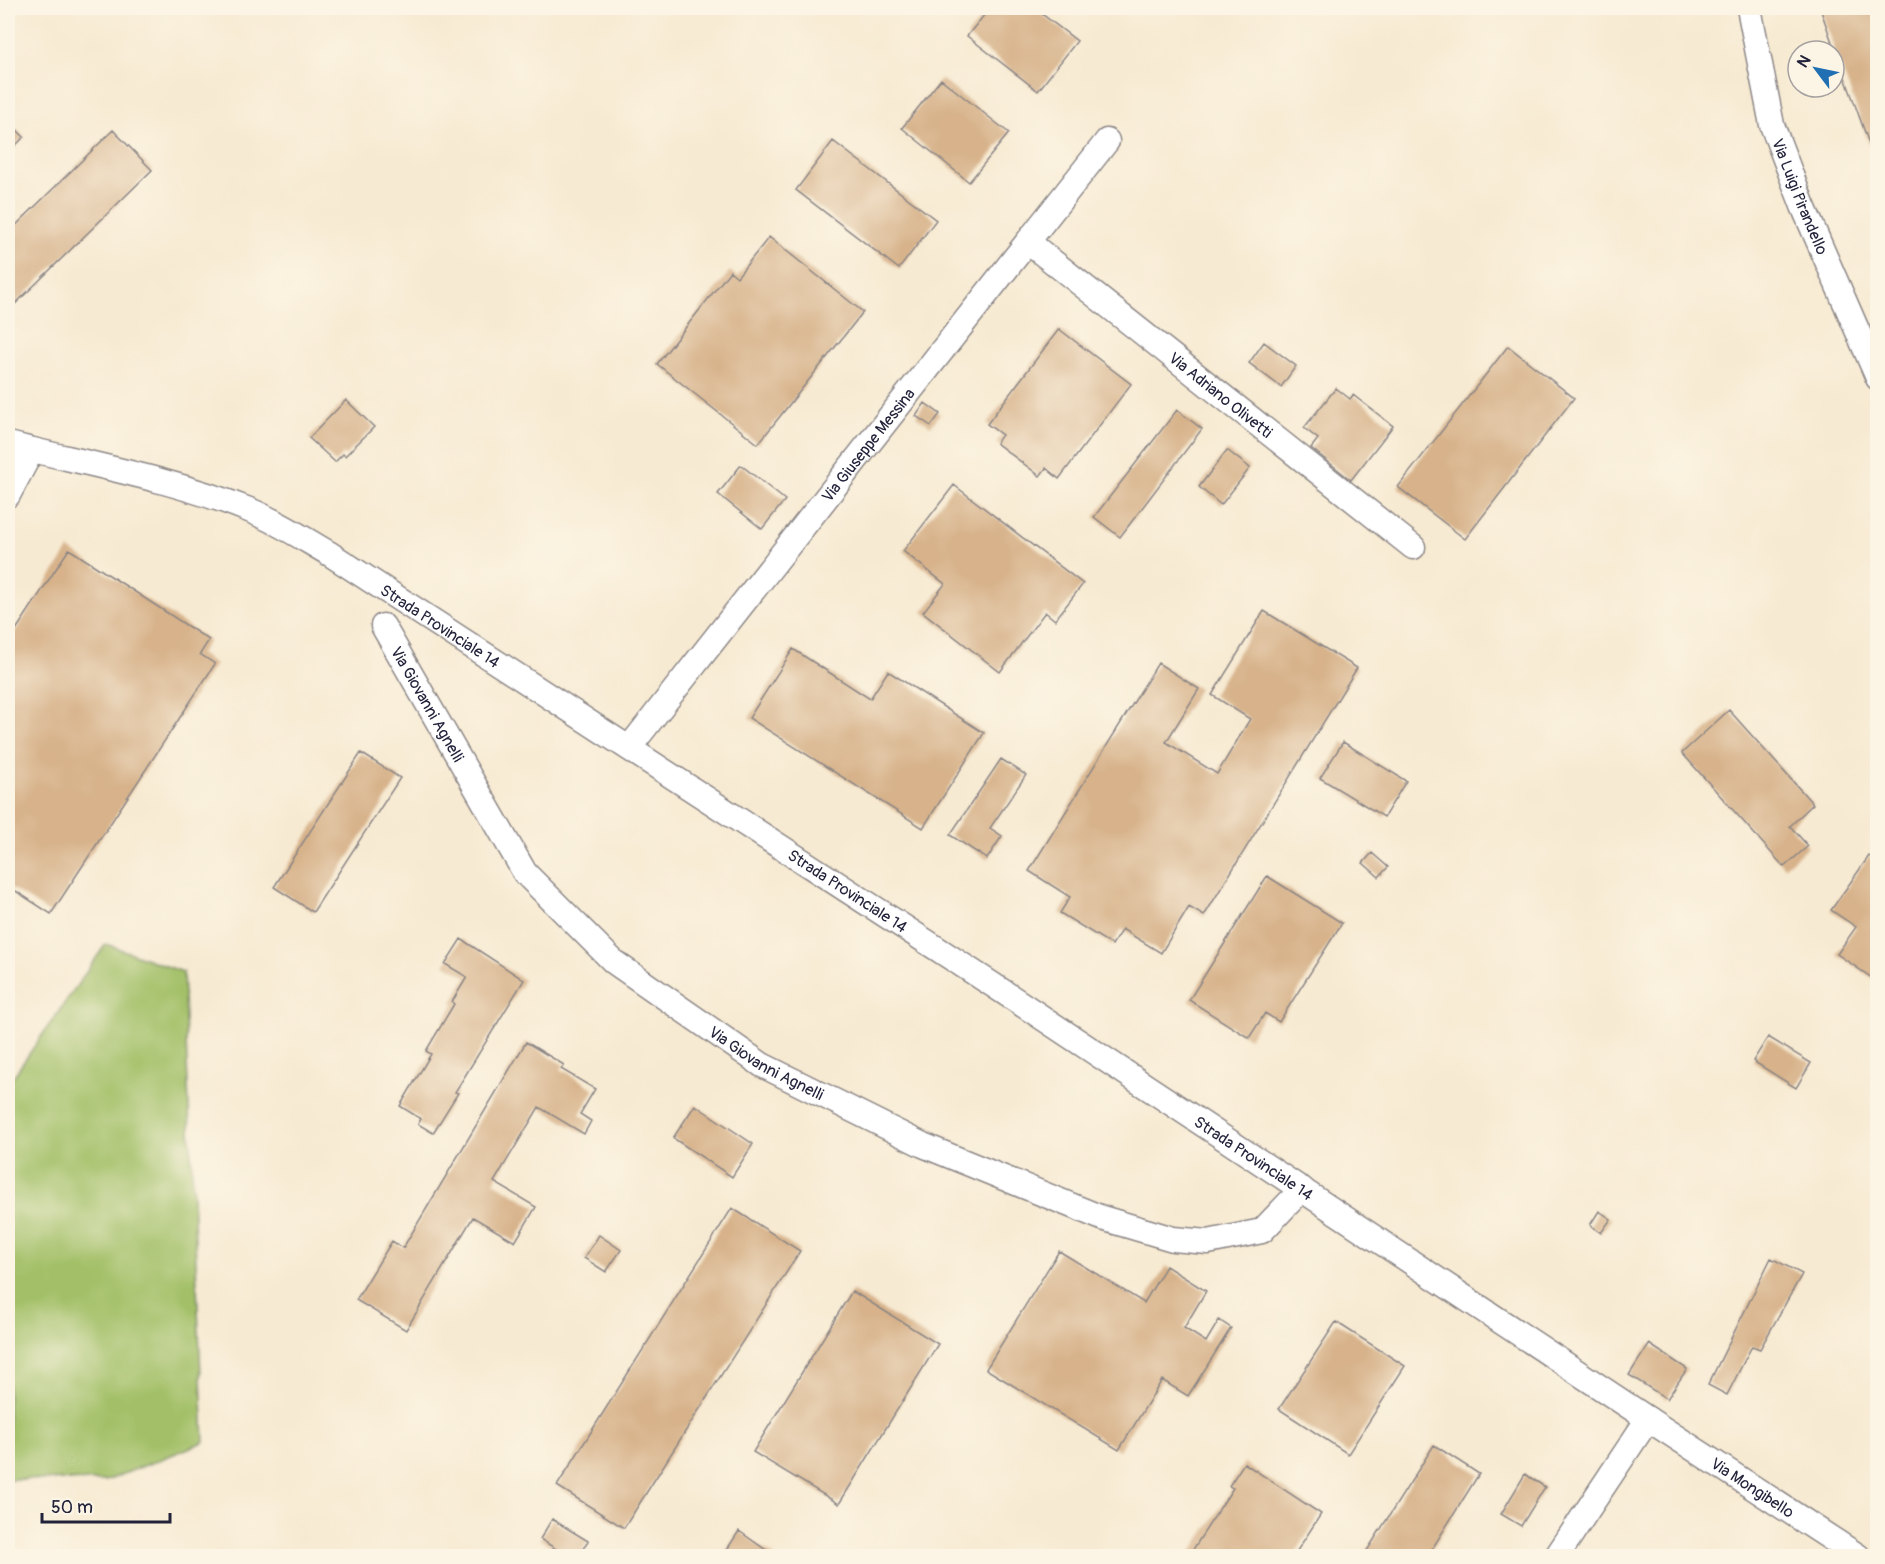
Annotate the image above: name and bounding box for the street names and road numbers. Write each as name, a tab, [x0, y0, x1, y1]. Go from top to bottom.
street label: Via Luigi Pirandello	[1767, 136, 1832, 258]
street label: Via Adriano Olivetti	[1164, 348, 1276, 443]
street label: Via Giuseppe Messina	[818, 384, 920, 506]
street label: Strada Provinciale 14	[376, 580, 503, 673]
street label: Via Giovanni Agnelli	[386, 643, 468, 766]
street label: Strada Provinciale 14	[784, 845, 911, 938]
street label: Via Giovanni Agnelli	[705, 1022, 827, 1105]
street label: Strada Provinciale 14	[1190, 1112, 1316, 1205]
street label: Via Mongibello	[1707, 1454, 1798, 1523]

